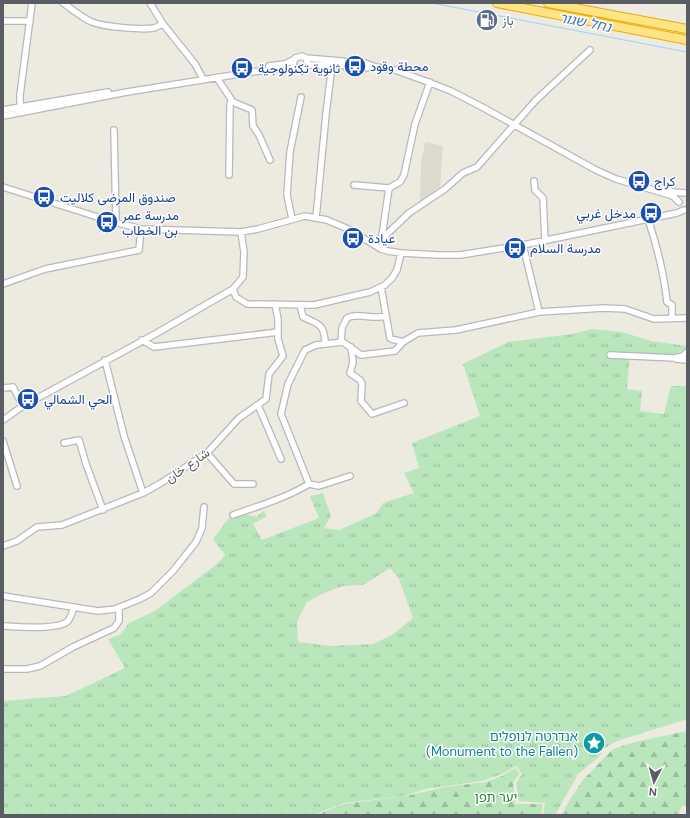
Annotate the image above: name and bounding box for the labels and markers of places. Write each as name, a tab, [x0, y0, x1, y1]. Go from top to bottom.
fuel station icon: باز	[474, 7, 500, 33]
place label: باز	[501, 12, 514, 29]
bus stop icon: محطة وقود	[342, 53, 368, 79]
bus stop icon: ثانوية تكنولوجية	[229, 55, 255, 81]
place label: محطة وقود	[370, 58, 429, 75]
place label: ثانوية تكنولوجية	[258, 60, 340, 77]
bus stop icon: كراج	[626, 168, 652, 194]
place label: كراج	[654, 173, 676, 191]
bus stop icon: صندوق المرضى كلاليت	[31, 184, 57, 210]
place label: صندوق المرضى كلاليت	[60, 189, 176, 206]
bus stop icon: مدخل غربي	[638, 200, 664, 226]
place label: مدخل غربي	[576, 205, 636, 224]
place label: مدرسة عمر بن الخطاب	[121, 207, 179, 239]
bus stop icon: مدرسة عمر بن الخطاب	[94, 209, 120, 235]
bus stop icon: عيادة	[340, 225, 366, 251]
place label: عيادة	[368, 230, 395, 247]
bus stop icon: مدرسة السلام	[502, 235, 528, 261]
place label: مدرسة السلام	[530, 240, 601, 257]
bus stop icon: الحي الشمالي	[15, 386, 41, 412]
place label: الحي الشمالي	[44, 391, 112, 410]
place label: אנדרטה לנופלים (Monument to the Fallen)	[426, 728, 578, 760]
place icon: אנדרטה לנופלים (Monument to the Fallen)	[581, 730, 607, 756]

